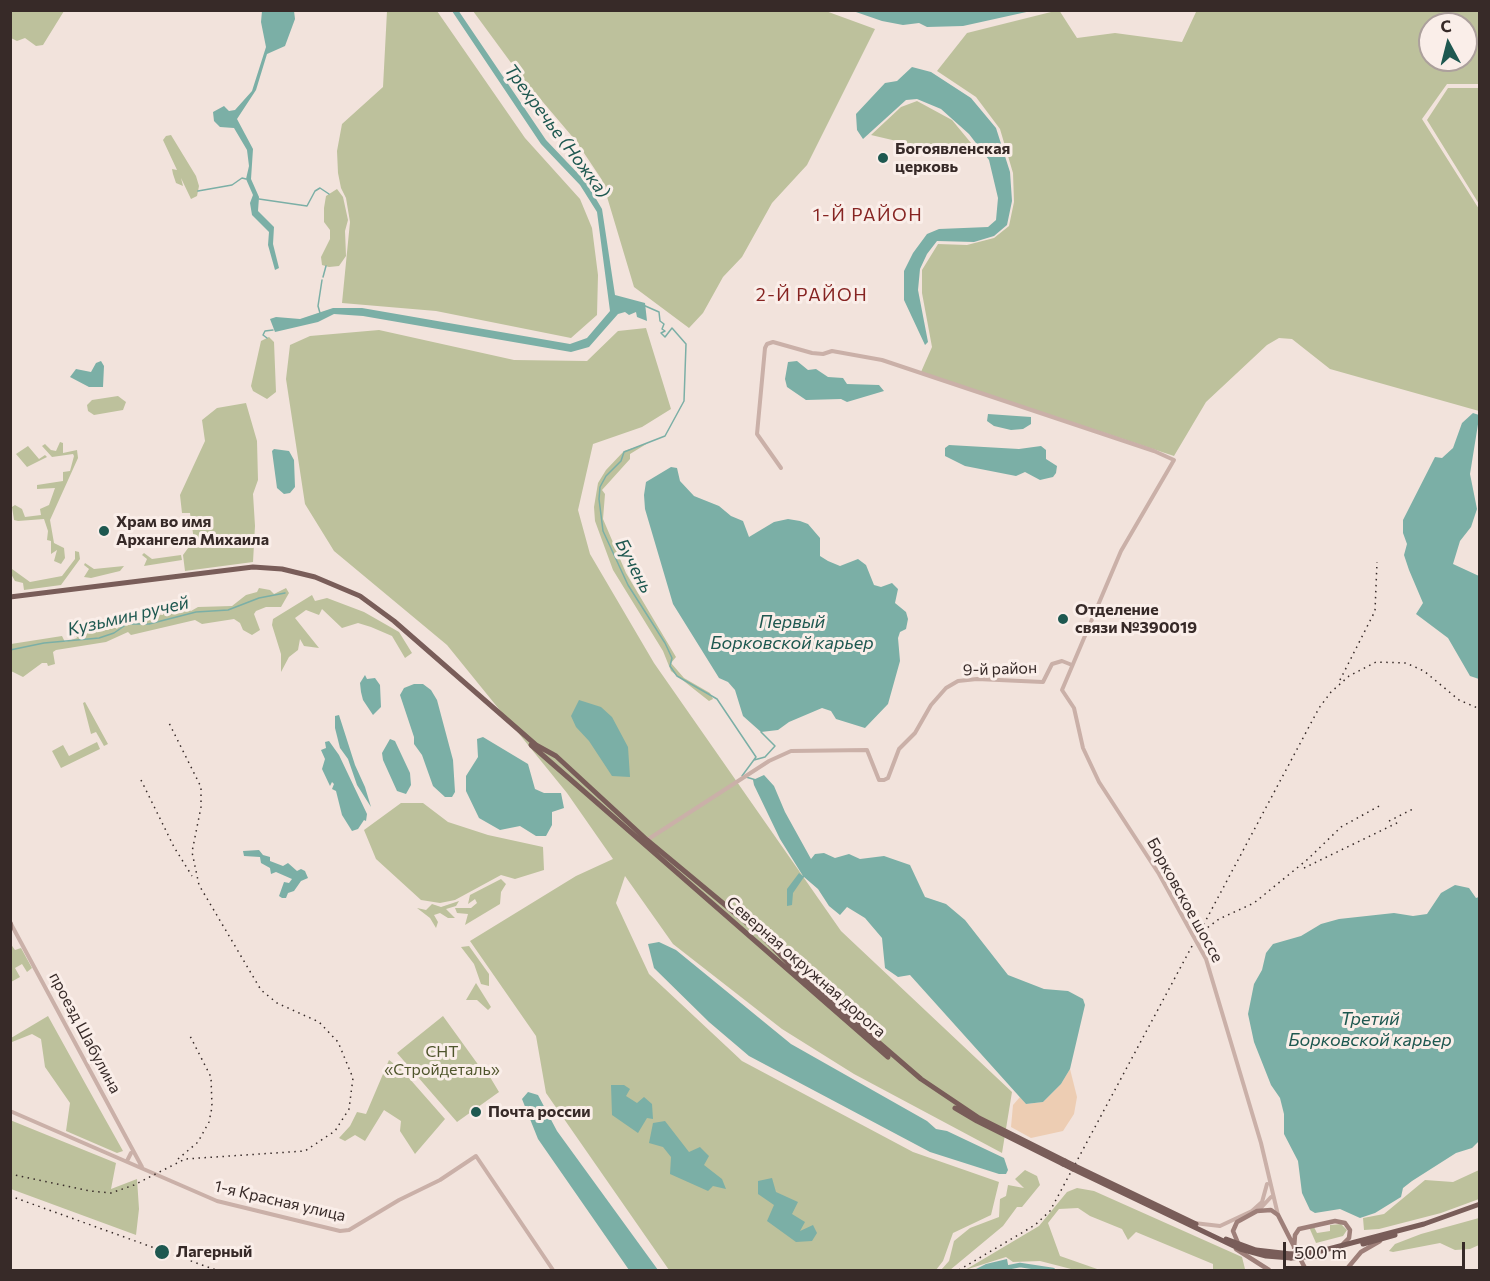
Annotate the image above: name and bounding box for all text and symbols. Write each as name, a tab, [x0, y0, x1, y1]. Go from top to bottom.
north arrow	[1418, 12, 1478, 72]
text: С	[1439, 16, 1453, 36]
water label: Трехречье (Ножка)	[500, 60, 614, 202]
place label: Богоявленская церковь	[895, 139, 1010, 177]
marker: Богоявленская церковь	[876, 151, 890, 165]
district label: 1-Й РАЙОН	[813, 204, 923, 226]
district label: 2-Й РАЙОН	[756, 284, 868, 306]
place label: Храм во имя Архангела Михаила	[116, 512, 269, 550]
marker: Храм во имя Архангела Михаила	[97, 524, 111, 538]
water label: Бучень	[611, 535, 657, 597]
water label: Кузьмин ручей	[65, 592, 191, 640]
place label: Отделение связи №390019	[1075, 600, 1197, 638]
water label: Первый Борковской карьер	[710, 611, 874, 654]
marker: Отделение связи №390019	[1056, 612, 1070, 626]
street label: 9-й район	[963, 658, 1037, 680]
street label: Борковское шоссе	[1143, 834, 1227, 966]
street label: Северная окружная дорога	[722, 893, 890, 1041]
street label: проезд Шабулина	[45, 969, 125, 1097]
water label: Третий Борковской карьер	[1288, 1008, 1452, 1050]
park label: СНТ «Стройдеталь»	[384, 1042, 500, 1080]
place label: Почта россии	[488, 1102, 591, 1122]
marker: Почта россии	[469, 1105, 483, 1119]
street label: 1-я Красная улица	[213, 1177, 347, 1225]
scale bar	[1286, 1230, 1468, 1268]
text: 500 m	[1294, 1241, 1347, 1263]
place label: Лагерный	[176, 1242, 252, 1262]
marker: Лагерный	[153, 1243, 171, 1261]

